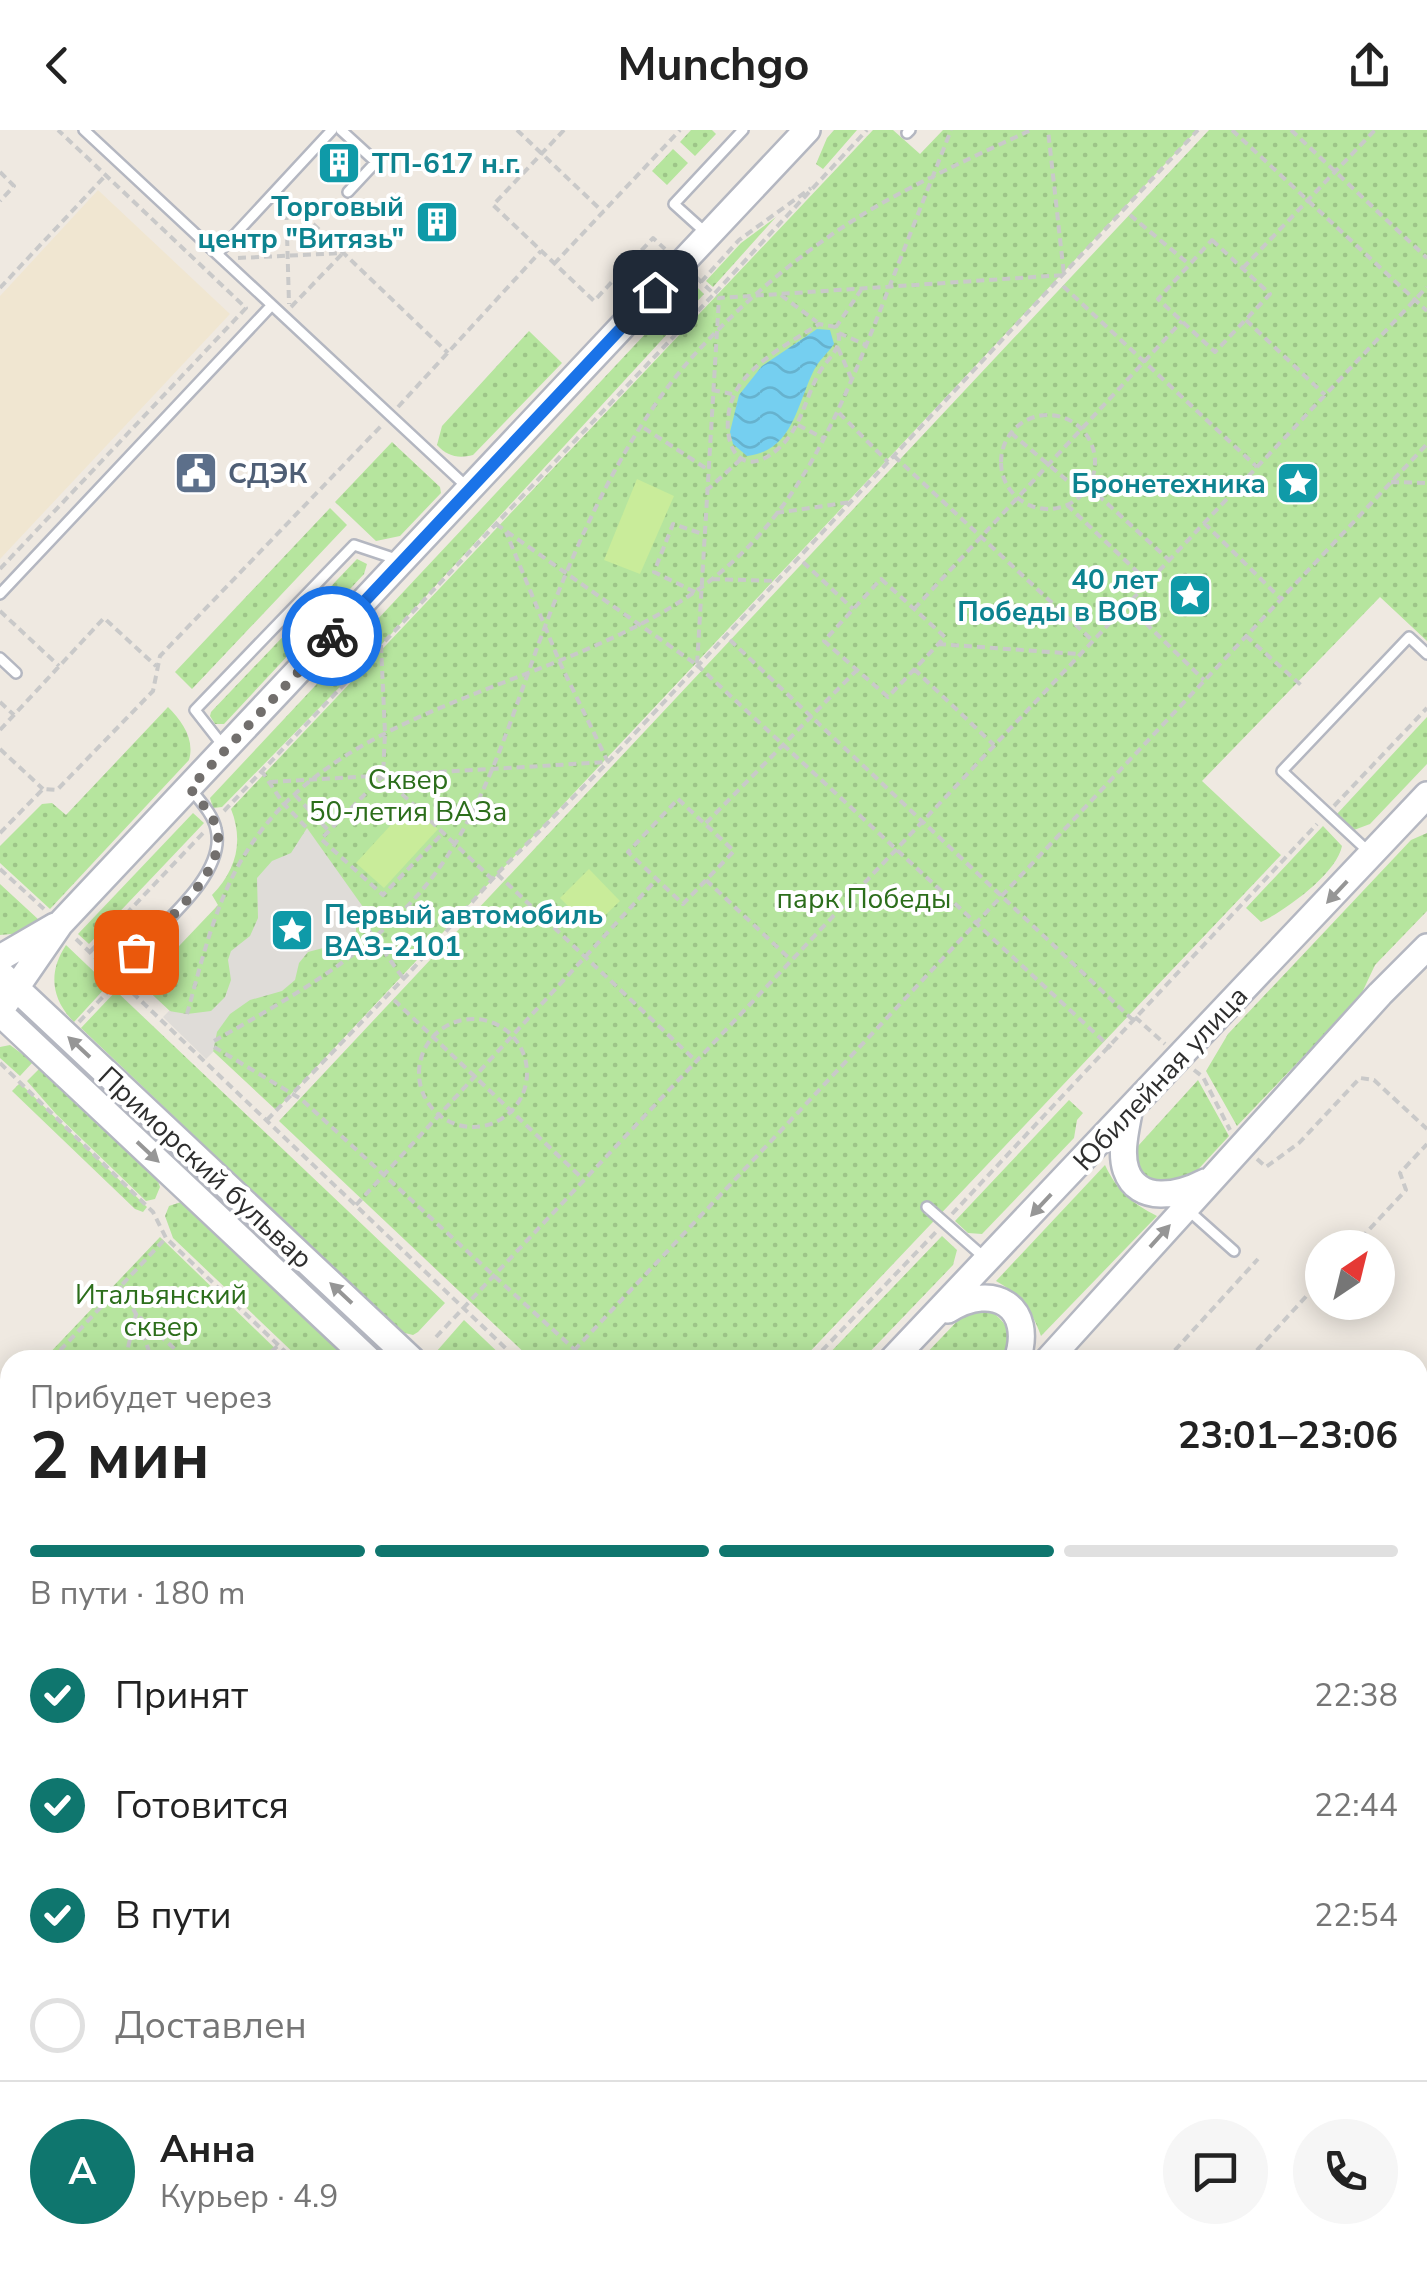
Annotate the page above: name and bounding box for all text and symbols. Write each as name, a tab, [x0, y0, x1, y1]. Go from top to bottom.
text: Munchgo	[617, 35, 810, 96]
icon: back	[30, 38, 85, 93]
icon: share	[1342, 38, 1397, 93]
building icon: ТП-617 н.г.	[316, 140, 362, 186]
place label: ТП-617 н.г.	[372, 145, 521, 183]
place label: Торговый центр "Витязь"	[197, 188, 404, 258]
building icon: Торговый центр "Витязь"	[414, 199, 460, 245]
pin	[613, 250, 698, 335]
icon: home	[628, 265, 683, 320]
public building icon: СДЭК	[173, 450, 219, 496]
place label: СДЭК	[228, 455, 307, 493]
place icon: Бронетехника	[1275, 460, 1321, 506]
place label: Бронетехника	[1071, 465, 1266, 503]
place label: 40 лет Победы в ВОВ	[957, 561, 1159, 631]
place icon: 40 лет Победы в ВОВ	[1167, 572, 1213, 618]
courier	[282, 586, 382, 686]
icon: bike	[305, 609, 360, 664]
park label: Сквер 50-летия ВАЗа	[309, 761, 507, 831]
park label: парк Победы	[776, 880, 952, 918]
one-way arrow	[1326, 880, 1349, 904]
place label: Первый автомобиль ВАЗ-2101	[324, 896, 603, 966]
place icon: Первый автомобиль ВАЗ-2101	[269, 907, 315, 953]
pin	[94, 910, 179, 995]
icon: bag	[109, 925, 164, 980]
street label: Юбилейная улица	[1065, 978, 1256, 1179]
one-way arrow	[67, 1036, 91, 1059]
street label: Приморский бульвар	[90, 1058, 321, 1277]
one-way arrow	[135, 1140, 159, 1163]
one-way arrow	[1030, 1192, 1053, 1216]
one-way arrow	[1149, 1224, 1171, 1249]
north arrow	[1305, 1230, 1395, 1320]
map controls	[1305, 1230, 1395, 1320]
park label: Итальянский сквер	[75, 1276, 247, 1346]
one-way arrow	[329, 1282, 353, 1305]
text: Прибудет через	[30, 1376, 272, 1419]
text: 23:01–23:06	[1178, 1410, 1398, 1461]
text: 2 мин	[30, 1412, 210, 1501]
text: В пути · 180 m	[30, 1572, 245, 1615]
icon: check	[30, 1668, 85, 1723]
text: Принят	[115, 1670, 248, 1721]
text: 22:38	[1314, 1674, 1398, 1717]
icon: check	[30, 1778, 85, 1833]
text: Готовится	[115, 1780, 289, 1831]
text: 22:44	[1314, 1784, 1398, 1827]
icon: check	[30, 1888, 85, 1943]
text: В пути	[115, 1890, 232, 1941]
text: 22:54	[1314, 1894, 1398, 1937]
text: Доставлен	[115, 2000, 307, 2051]
button: chat	[1163, 2119, 1268, 2224]
button: phone	[1293, 2119, 1398, 2224]
text: Анна	[160, 2124, 256, 2175]
text: А	[68, 2146, 97, 2197]
text: Курьер · 4.9	[160, 2175, 338, 2218]

